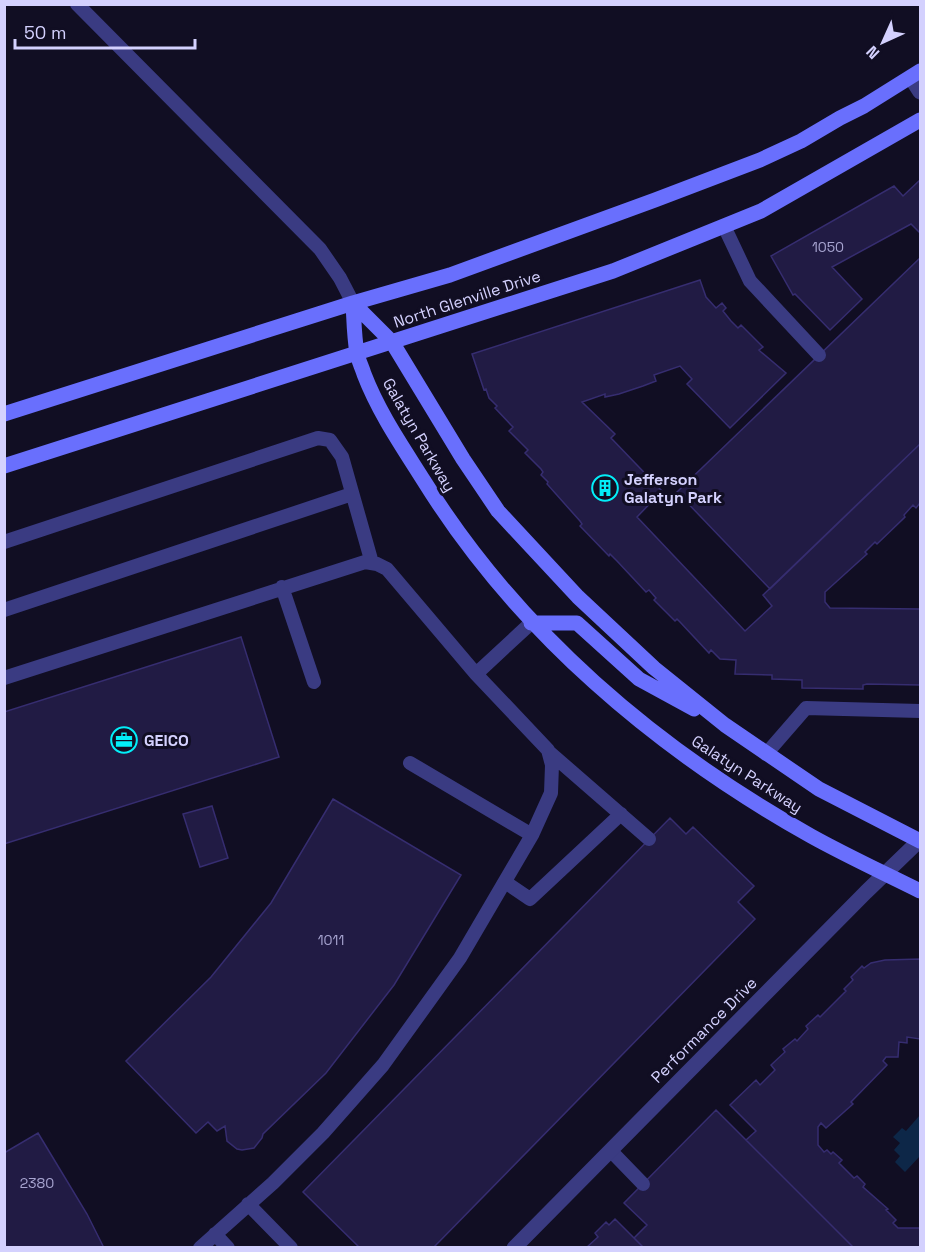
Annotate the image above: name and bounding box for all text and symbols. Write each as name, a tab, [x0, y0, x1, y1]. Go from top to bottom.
scale bar	[15, 12, 195, 50]
north arrow	[853, 12, 913, 72]
text: 50 m	[24, 21, 66, 44]
text: N	[862, 41, 884, 63]
house number: 1050	[812, 238, 844, 256]
street label: North Glenville Drive	[391, 265, 543, 333]
street label: Galatyn Parkway	[378, 374, 460, 496]
place label: Jefferson Galatyn Park	[624, 469, 722, 508]
building icon: Jefferson Galatyn Park	[590, 473, 620, 503]
office icon: GEICO	[109, 725, 139, 755]
place label: GEICO	[144, 730, 189, 751]
street label: Galatyn Parkway	[688, 730, 806, 818]
house number: 1011	[318, 931, 344, 949]
street label: Performance Drive	[646, 972, 762, 1088]
house number: 2380	[20, 1174, 54, 1192]

